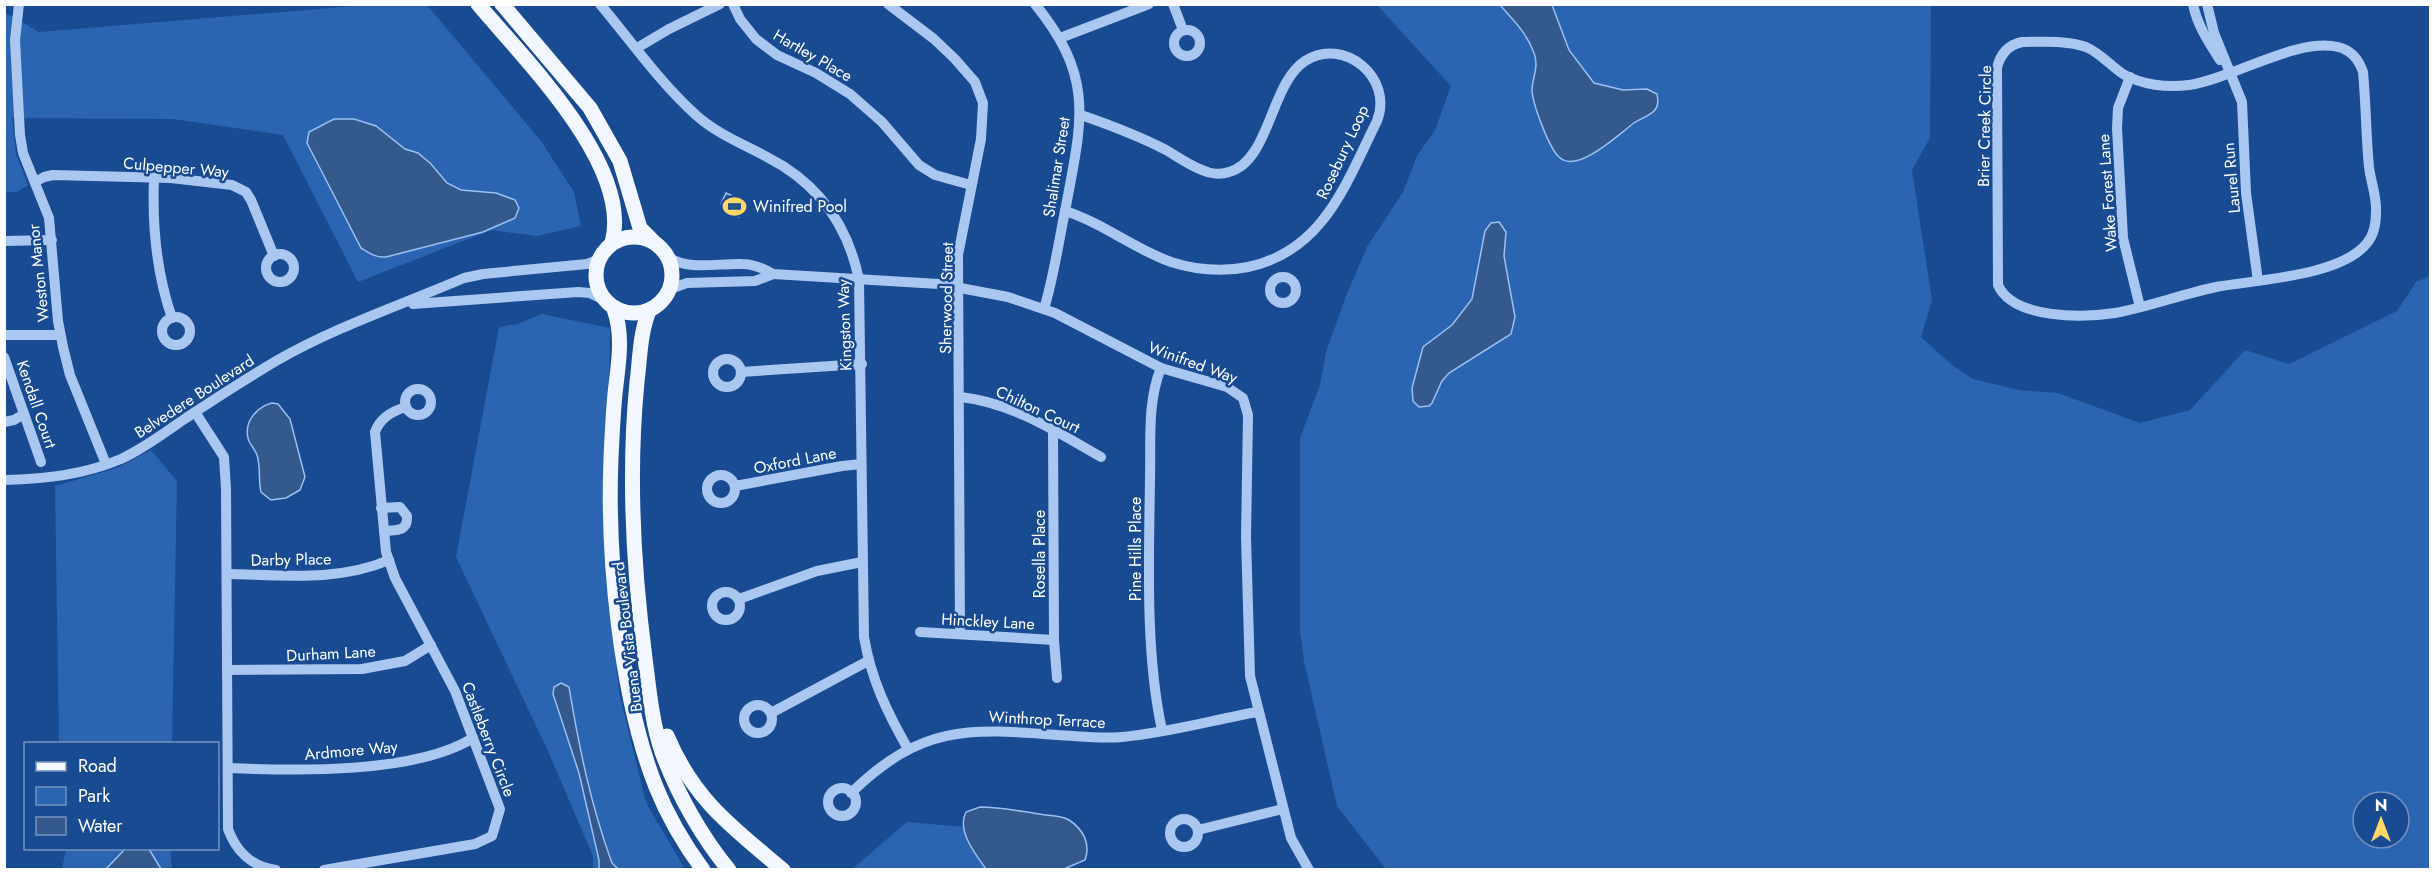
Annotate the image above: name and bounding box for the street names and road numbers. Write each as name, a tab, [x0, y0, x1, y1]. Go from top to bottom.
street label: Hartley Place	[769, 23, 857, 87]
street label: Brier Creek Circle	[1972, 65, 1997, 187]
street label: Rosebury Loop	[1311, 101, 1374, 203]
street label: Shalimar Street	[1037, 115, 1076, 219]
street label: Wake Forest Lane	[2092, 133, 2123, 253]
street label: Laurel Run	[2217, 142, 2246, 214]
street label: Culpepper Way	[122, 151, 231, 184]
street label: Weston Manor	[22, 222, 55, 323]
street label: Sherwood Street	[934, 242, 959, 354]
street label: Kingston Way	[831, 278, 858, 371]
street label: Winifred Way	[1145, 336, 1242, 390]
street label: Belvedere Boulevard	[130, 349, 259, 444]
street label: Kendall Court	[11, 357, 62, 451]
street label: Chilton Court	[992, 380, 1084, 439]
street label: Oxford Lane	[752, 441, 838, 480]
street label: Pine Hills Place	[1124, 497, 1147, 601]
street label: Rosella Place	[1028, 510, 1051, 598]
street label: Darby Place	[250, 547, 332, 572]
street label: Buena Vista Boulevard	[607, 561, 648, 713]
street label: Hinckley Lane	[941, 608, 1035, 635]
street label: Durham Lane	[286, 640, 376, 667]
street label: Castleberry Circle	[456, 678, 521, 800]
street label: Winthrop Terrace	[988, 705, 1106, 734]
street label: Ardmore Way	[303, 735, 400, 766]

